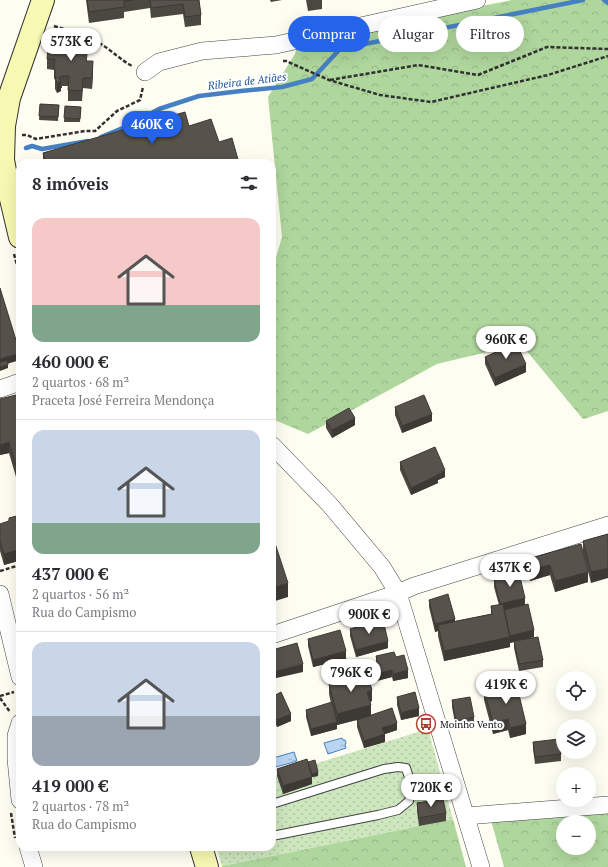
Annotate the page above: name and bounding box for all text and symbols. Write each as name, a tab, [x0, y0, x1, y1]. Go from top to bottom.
chip: Comprar	[288, 16, 370, 52]
chip: Alugar	[378, 16, 448, 52]
chip: Filtros	[456, 16, 524, 52]
pin: 573K €	[38, 28, 104, 62]
text: 573K €	[50, 32, 92, 50]
water label: Ribeira de Atiães	[206, 69, 288, 93]
pin: 460K €	[119, 111, 185, 145]
text: 460K €	[131, 115, 173, 133]
text: 8 imóveis	[32, 172, 109, 195]
icon: filters	[238, 172, 260, 194]
icon: home	[110, 244, 182, 316]
pin: 960K €	[473, 326, 539, 360]
text: 960K €	[485, 330, 527, 348]
text: 460 000 €	[32, 350, 108, 373]
text: 2 quartos · 68 m²	[32, 373, 129, 391]
text: Praceta José Ferreira Mendonça	[32, 391, 214, 409]
icon: home	[110, 456, 182, 528]
pin: 437K €	[477, 554, 543, 588]
text: 437K €	[489, 558, 531, 576]
text: 437 000 €	[32, 562, 108, 585]
text: 2 quartos · 56 m²	[32, 585, 129, 603]
pin: 900K €	[336, 601, 402, 635]
text: Rua do Campismo	[32, 603, 137, 621]
text: 900K €	[348, 605, 390, 623]
pin: 796K €	[318, 659, 384, 693]
text: 796K €	[330, 663, 372, 681]
icon: home	[110, 668, 182, 740]
pin: 419K €	[473, 671, 539, 705]
map controls	[556, 671, 596, 855]
button: locate	[556, 671, 596, 711]
text: 419K €	[485, 675, 527, 693]
bus stop icon: Moinho Vento	[415, 713, 437, 735]
place label: Moinho Vento	[440, 718, 503, 731]
button: layers	[556, 719, 596, 759]
button: +	[556, 767, 596, 807]
text: 419 000 €	[32, 774, 108, 797]
pin: 720K €	[398, 774, 464, 808]
text: 720K €	[410, 778, 452, 796]
text: 2 quartos · 78 m²	[32, 797, 129, 815]
text: Rua do Campismo	[32, 815, 137, 833]
button: −	[556, 815, 596, 855]

